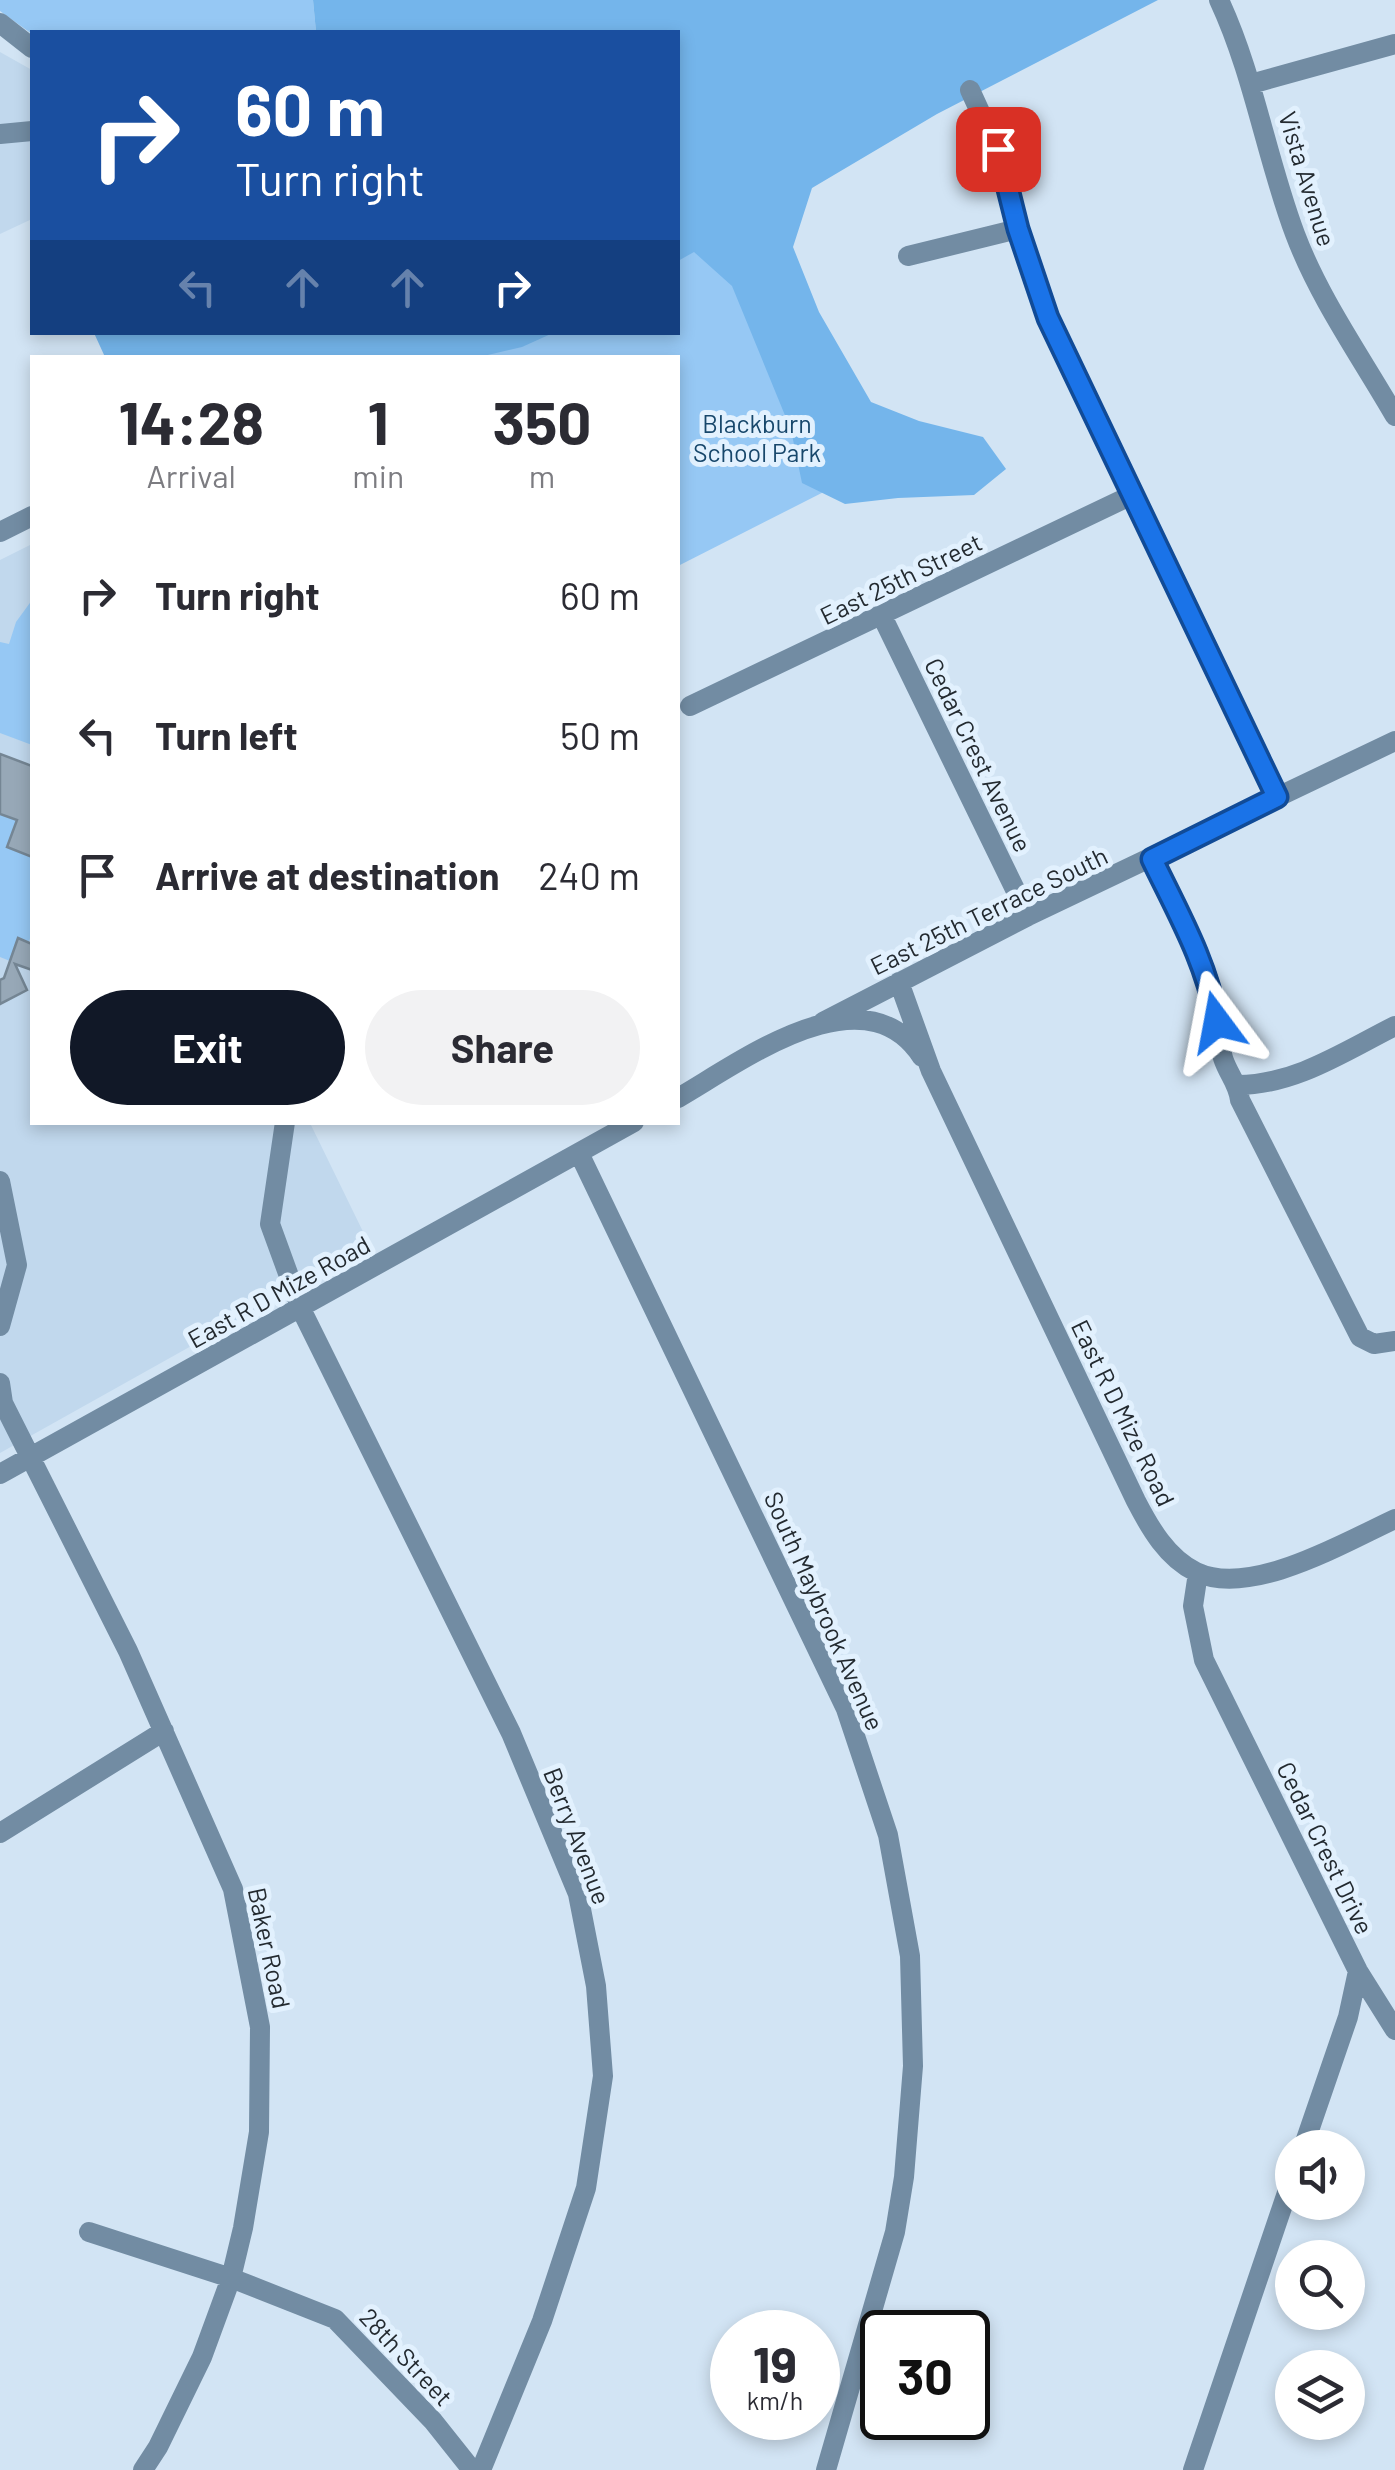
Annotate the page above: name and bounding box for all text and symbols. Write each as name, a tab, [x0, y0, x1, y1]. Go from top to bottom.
text: 60 m	[235, 66, 385, 150]
icon: right	[70, 70, 200, 200]
pin	[956, 107, 1041, 192]
street label: Vista Avenue	[1273, 108, 1343, 250]
icon: arrive	[971, 122, 1026, 177]
text: Turn right	[235, 151, 425, 205]
icon: left	[170, 260, 225, 315]
icon: ahead	[275, 260, 330, 315]
icon: ahead	[380, 260, 435, 315]
icon: right	[485, 260, 540, 315]
text: 14:28	[118, 385, 264, 457]
text: 1	[368, 385, 389, 457]
text: 350	[493, 385, 592, 457]
park label: Blackburn School Park	[693, 408, 821, 467]
text: Arrival	[146, 456, 236, 494]
text: min	[352, 456, 404, 494]
text: m	[529, 456, 555, 494]
street label: East 25th Street	[815, 526, 986, 630]
icon: right	[70, 568, 125, 623]
text: Turn right	[155, 572, 320, 618]
text: 60 m	[560, 572, 640, 618]
street label: Cedar Crest Avenue	[919, 653, 1039, 856]
icon: left	[70, 708, 125, 763]
text: Turn left	[155, 712, 298, 758]
text: 50 m	[560, 712, 640, 758]
street label: East 25th Terrace South	[865, 840, 1112, 981]
icon: arrive	[70, 848, 125, 903]
text: Arrive at destination	[155, 852, 500, 898]
text: 240 m	[538, 852, 640, 898]
position arrow	[1165, 970, 1269, 1074]
button: Exit	[70, 990, 345, 1105]
button: Share	[365, 990, 640, 1105]
street label: East R D Mize Road	[182, 1229, 375, 1354]
street label: East R D Mize Road	[1066, 1314, 1182, 1511]
street label: South Maybrook Avenue	[759, 1487, 891, 1735]
street label: Cedar Crest Drive	[1271, 1756, 1381, 1939]
street label: Berry Avenue	[538, 1763, 618, 1908]
street label: Baker Road	[243, 1884, 297, 2011]
map controls	[1275, 2130, 1365, 2440]
button: sound	[1275, 2130, 1365, 2220]
button: search	[1275, 2240, 1365, 2330]
street label: 28th Street	[354, 2301, 459, 2411]
speed limit sign: 30	[860, 2310, 990, 2440]
text: 19	[753, 2333, 797, 2393]
button: layers	[1275, 2350, 1365, 2440]
text: km/h	[747, 2385, 803, 2415]

